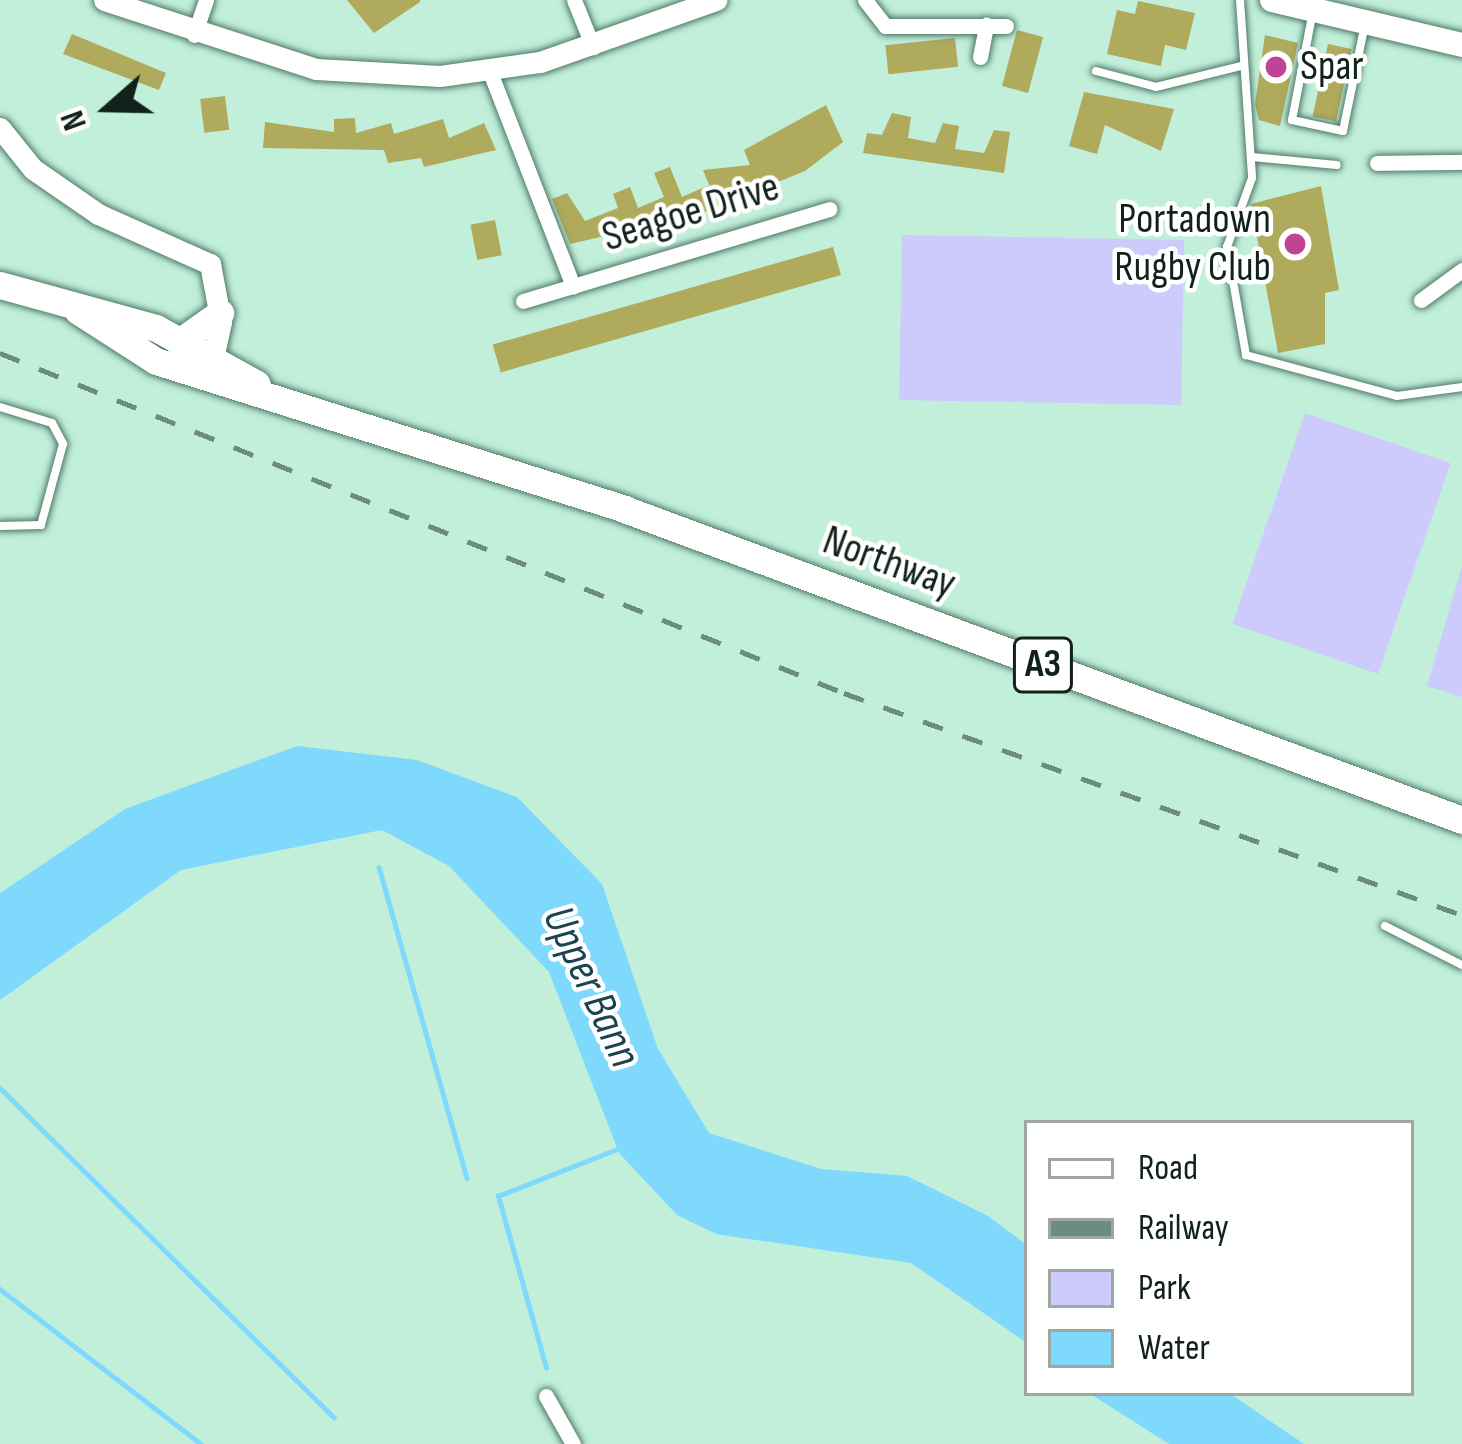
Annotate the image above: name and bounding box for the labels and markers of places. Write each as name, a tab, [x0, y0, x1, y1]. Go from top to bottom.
place label: Spar	[1300, 42, 1364, 92]
marker: Spar	[1263, 54, 1289, 80]
place label: Portadown Rugby Club	[1114, 195, 1271, 294]
marker: Portadown Rugby Club	[1282, 231, 1308, 257]

